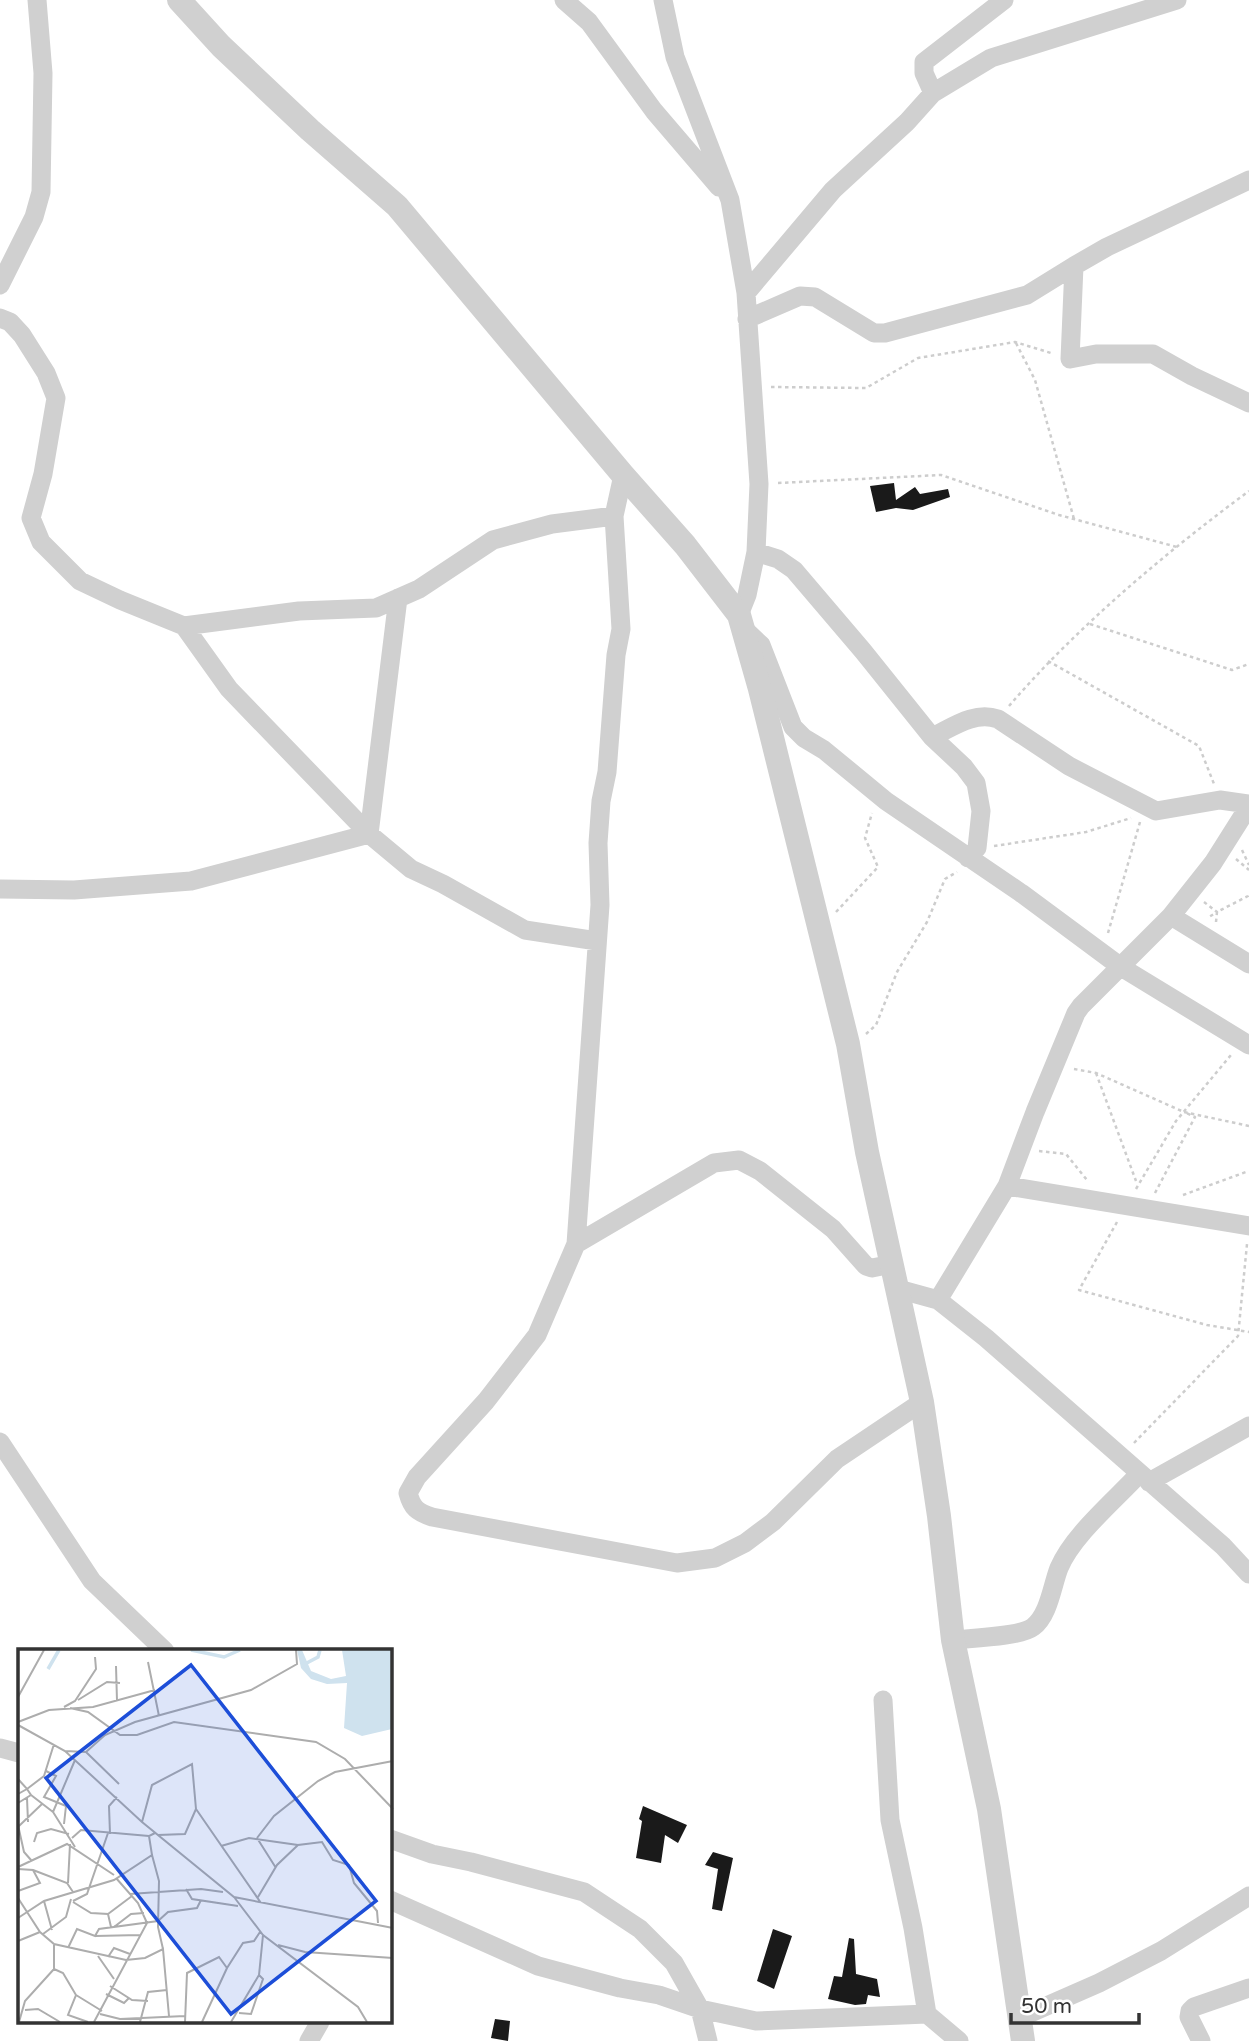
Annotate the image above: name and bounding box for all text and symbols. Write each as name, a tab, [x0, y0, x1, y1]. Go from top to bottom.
inset map	[18, 1649, 392, 2024]
scale bar	[1011, 1982, 1139, 2026]
text: 50 m	[1021, 1994, 1072, 2019]

